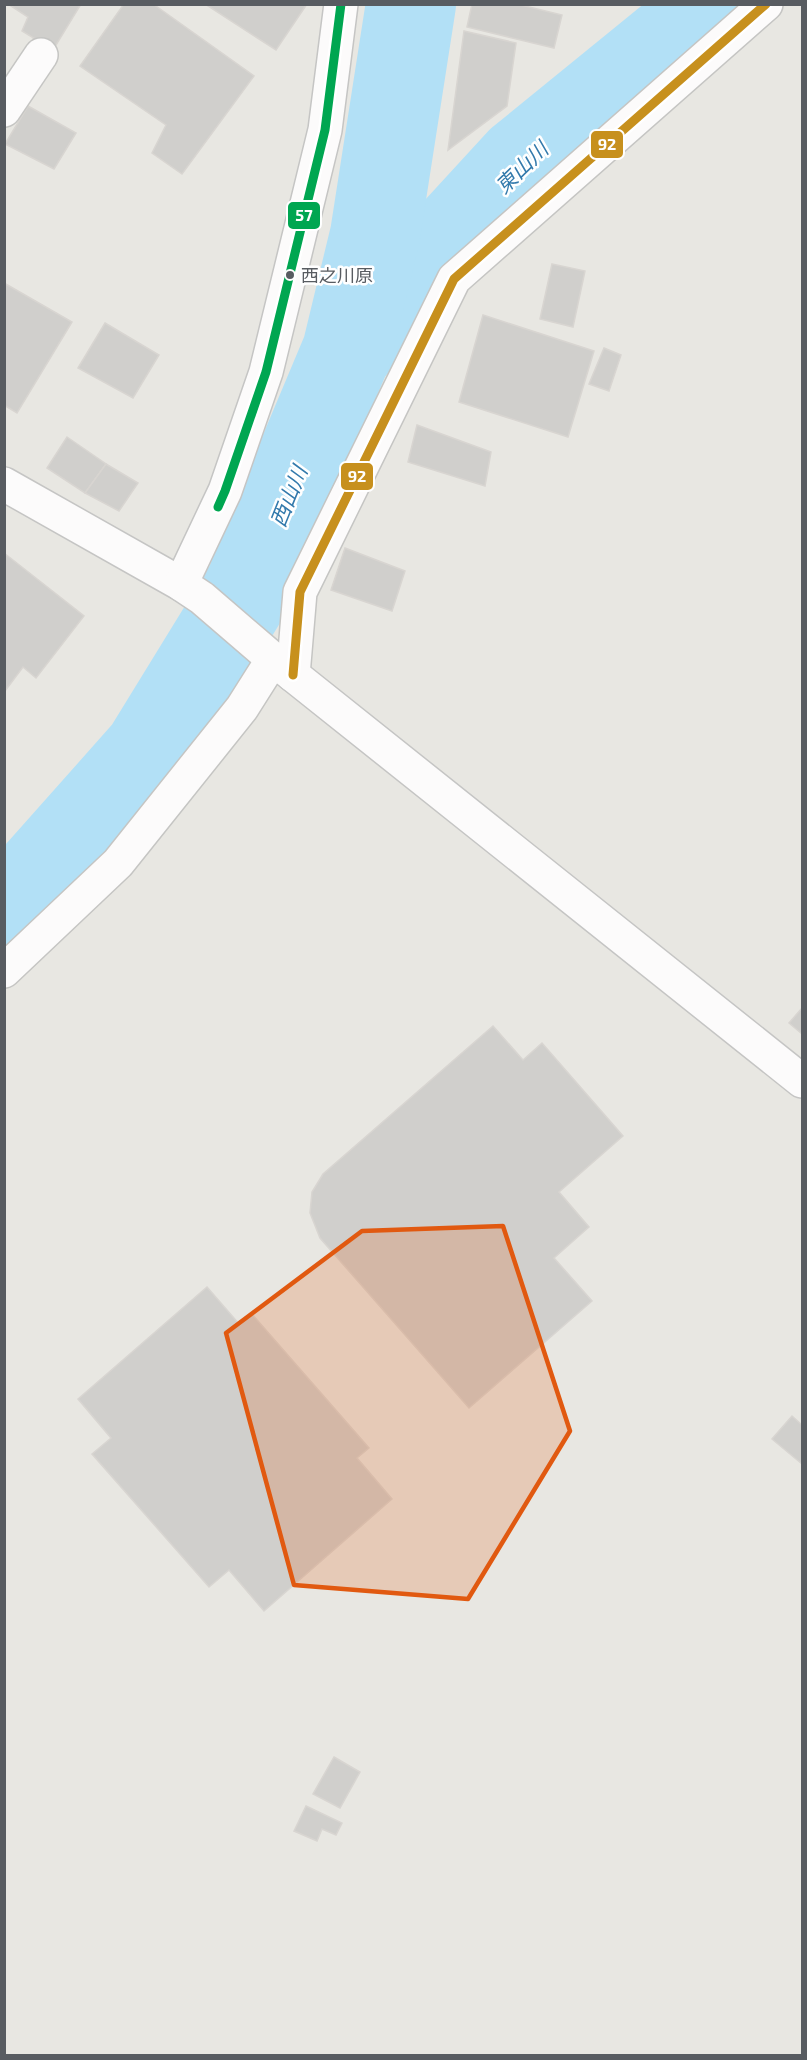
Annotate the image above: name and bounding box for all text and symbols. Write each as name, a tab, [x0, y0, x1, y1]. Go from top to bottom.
line badge: 92	[590, 130, 624, 159]
text: 92	[598, 134, 616, 153]
water label: 東山川	[490, 135, 554, 198]
line badge: 57	[287, 201, 321, 230]
text: 57	[295, 205, 313, 224]
place label: 西之川原	[301, 264, 373, 286]
marker: 西之川原	[284, 269, 296, 281]
water label: 西山川	[265, 460, 312, 530]
line badge: 92	[340, 462, 374, 491]
text: 92	[348, 466, 366, 485]

